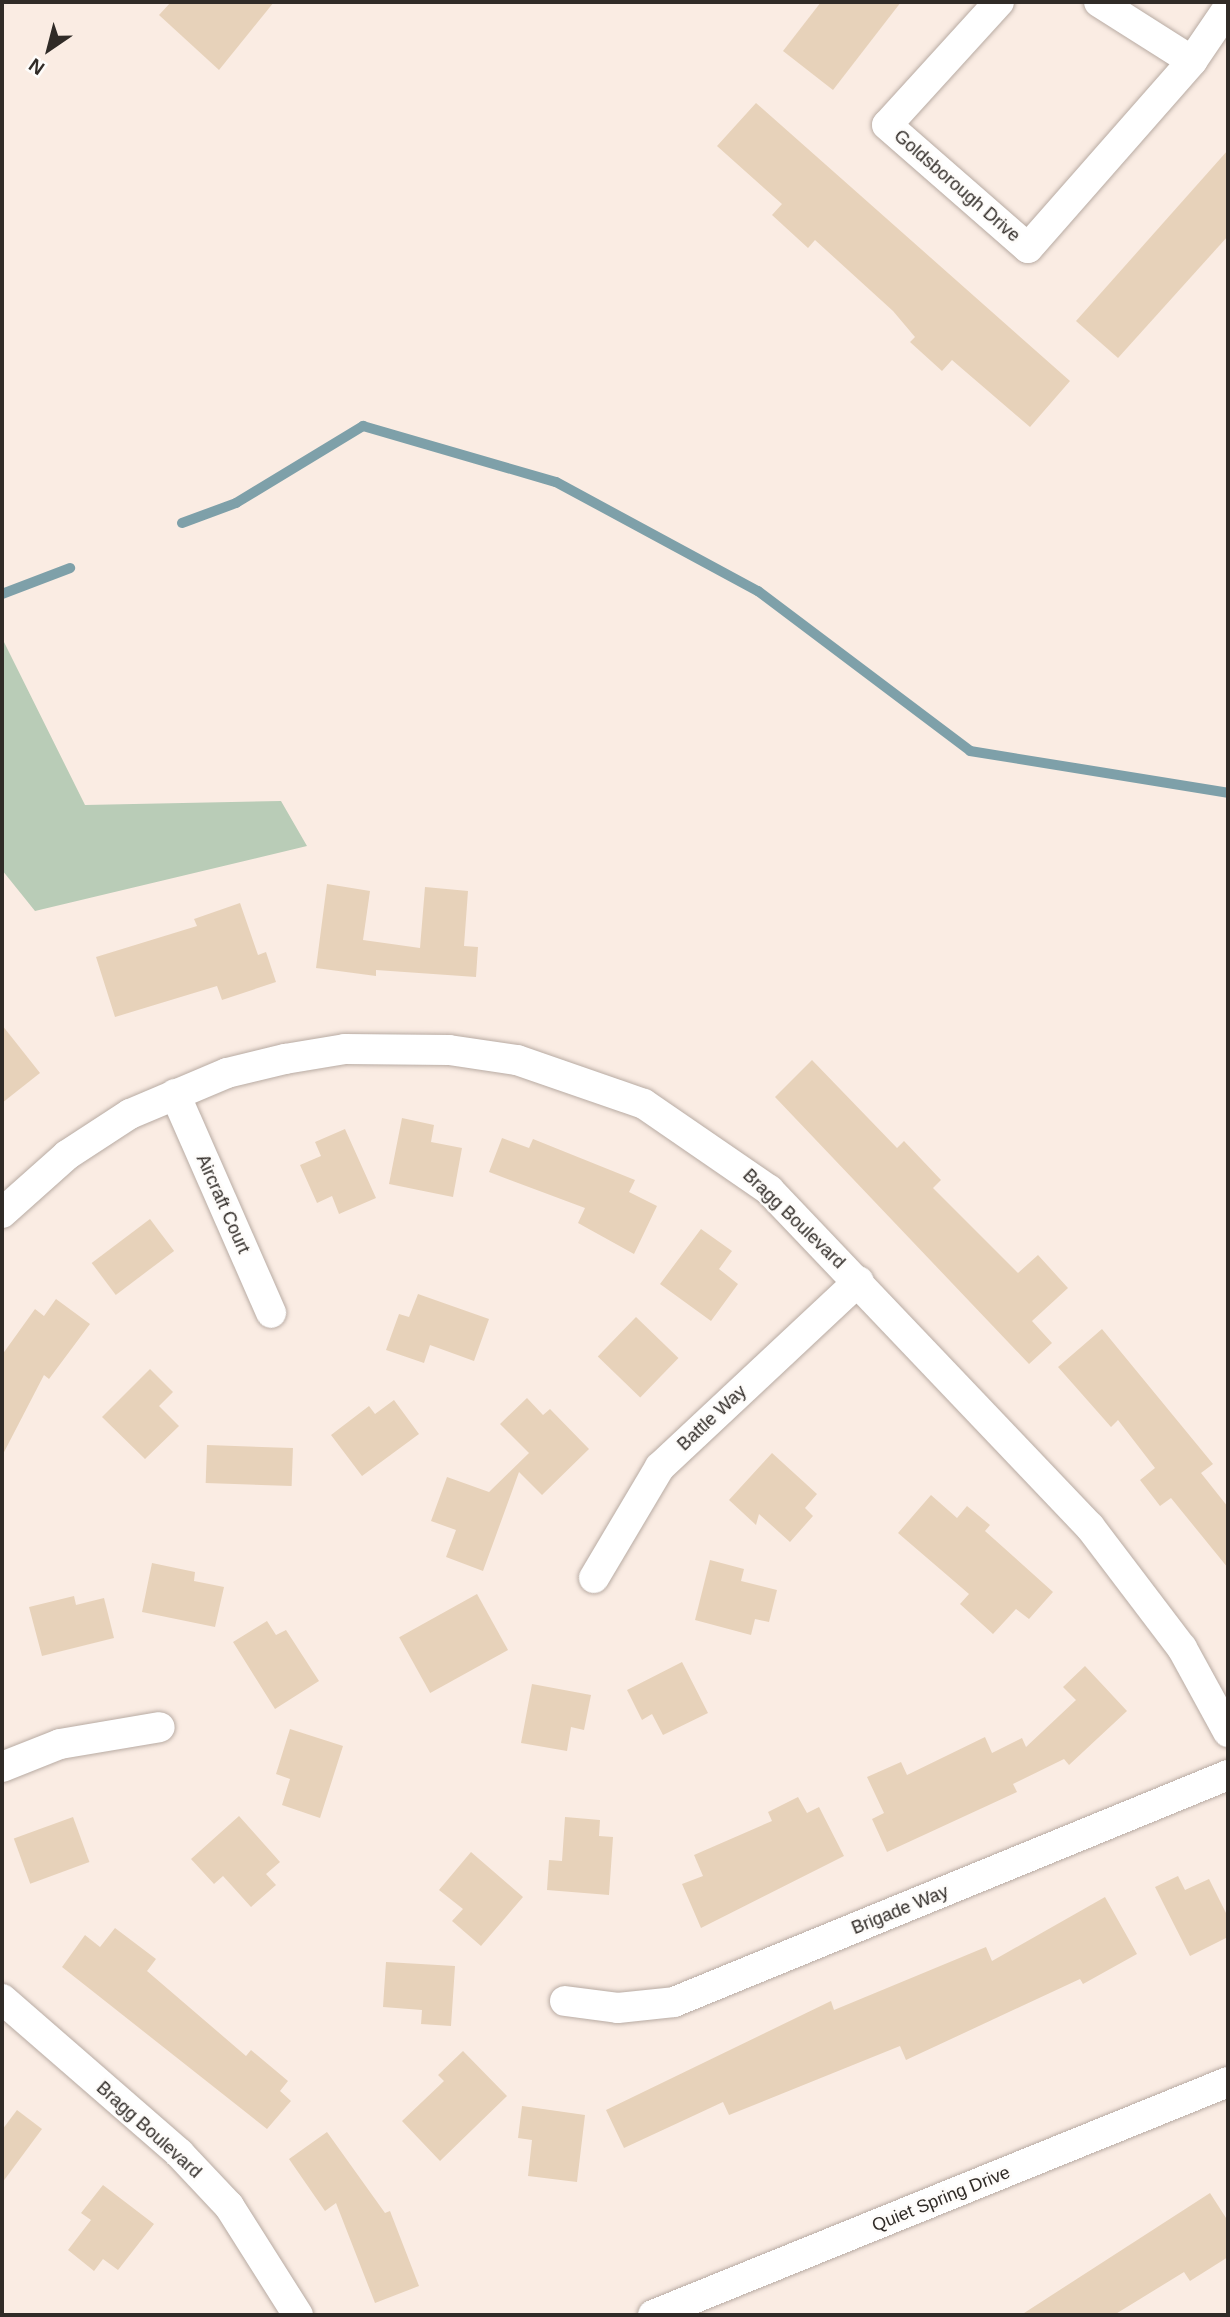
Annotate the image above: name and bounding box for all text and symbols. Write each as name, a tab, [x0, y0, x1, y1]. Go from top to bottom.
north arrow	[14, 14, 84, 84]
text: N	[25, 54, 48, 79]
street label: Goldsborough Drive	[890, 125, 1024, 247]
street label: Aircraft Court	[192, 1151, 254, 1257]
street label: Bragg Boulevard	[738, 1165, 850, 1273]
street label: Battle Way	[673, 1381, 751, 1455]
street label: Brigade Way	[848, 1881, 952, 1939]
street label: Bragg Boulevard	[92, 2077, 206, 2183]
street label: Quiet Spring Drive	[869, 2161, 1013, 2237]

